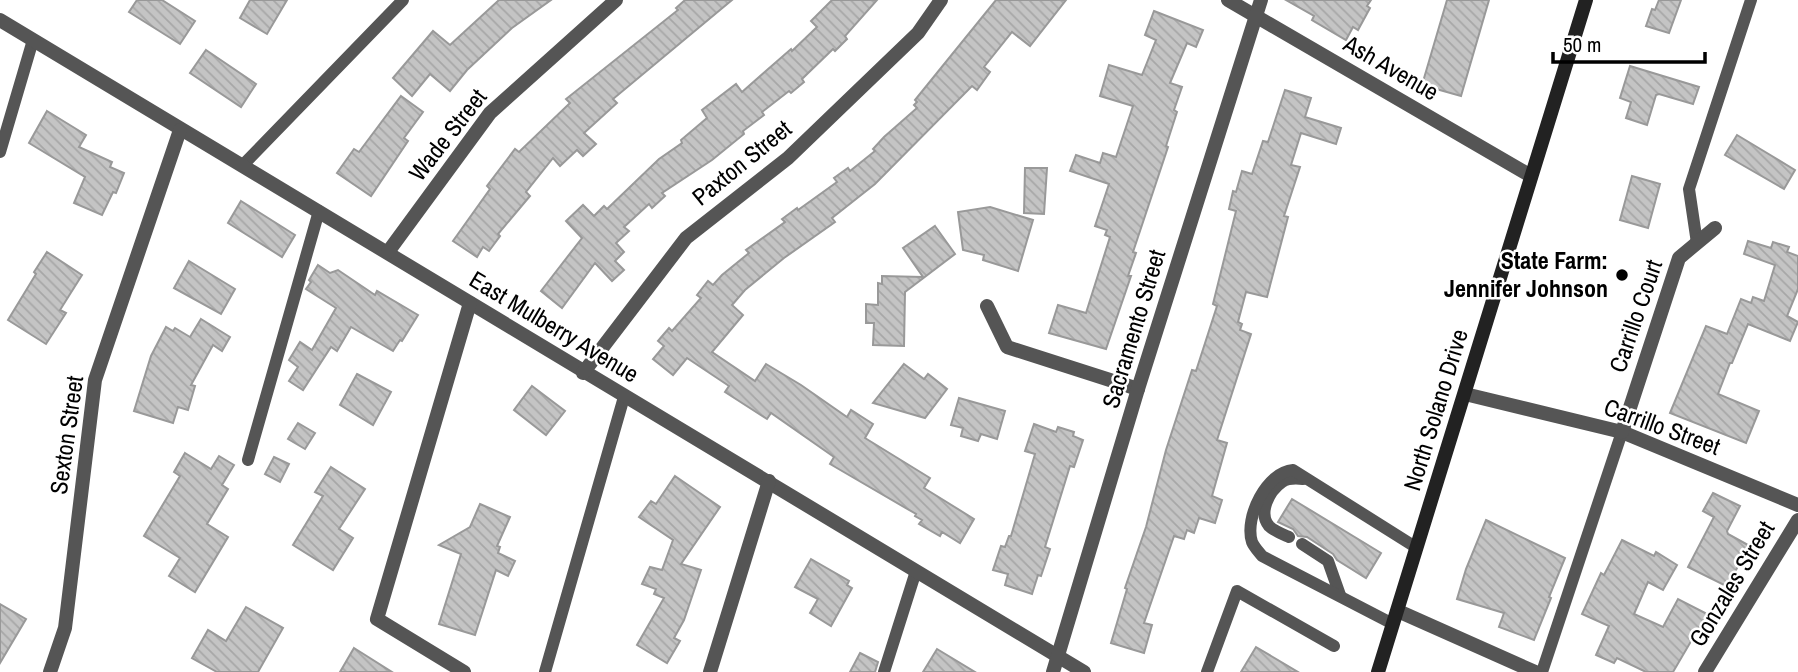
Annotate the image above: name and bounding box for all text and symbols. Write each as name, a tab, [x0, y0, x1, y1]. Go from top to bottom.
scale bar	[1553, 21, 1705, 65]
street label: Ash Avenue	[1337, 27, 1445, 107]
text: 50 m	[1563, 30, 1601, 59]
street label: Wade Street	[401, 81, 494, 187]
street label: Paxton Street	[685, 112, 798, 212]
place label: State Farm: Jennifer Johnson	[1444, 244, 1608, 304]
street label: Sacramento Street	[1094, 245, 1172, 412]
street label: Carrillo Court	[1601, 255, 1669, 376]
street label: East Mulberry Avenue	[464, 263, 645, 389]
marker: State Farm: Jennifer Johnson	[1614, 267, 1630, 283]
street label: North Solano Drive	[1395, 325, 1475, 494]
street label: Sexton Street	[42, 373, 90, 496]
street label: Carrillo Street	[1600, 390, 1725, 462]
street label: Gonzales Street	[1681, 514, 1781, 652]

